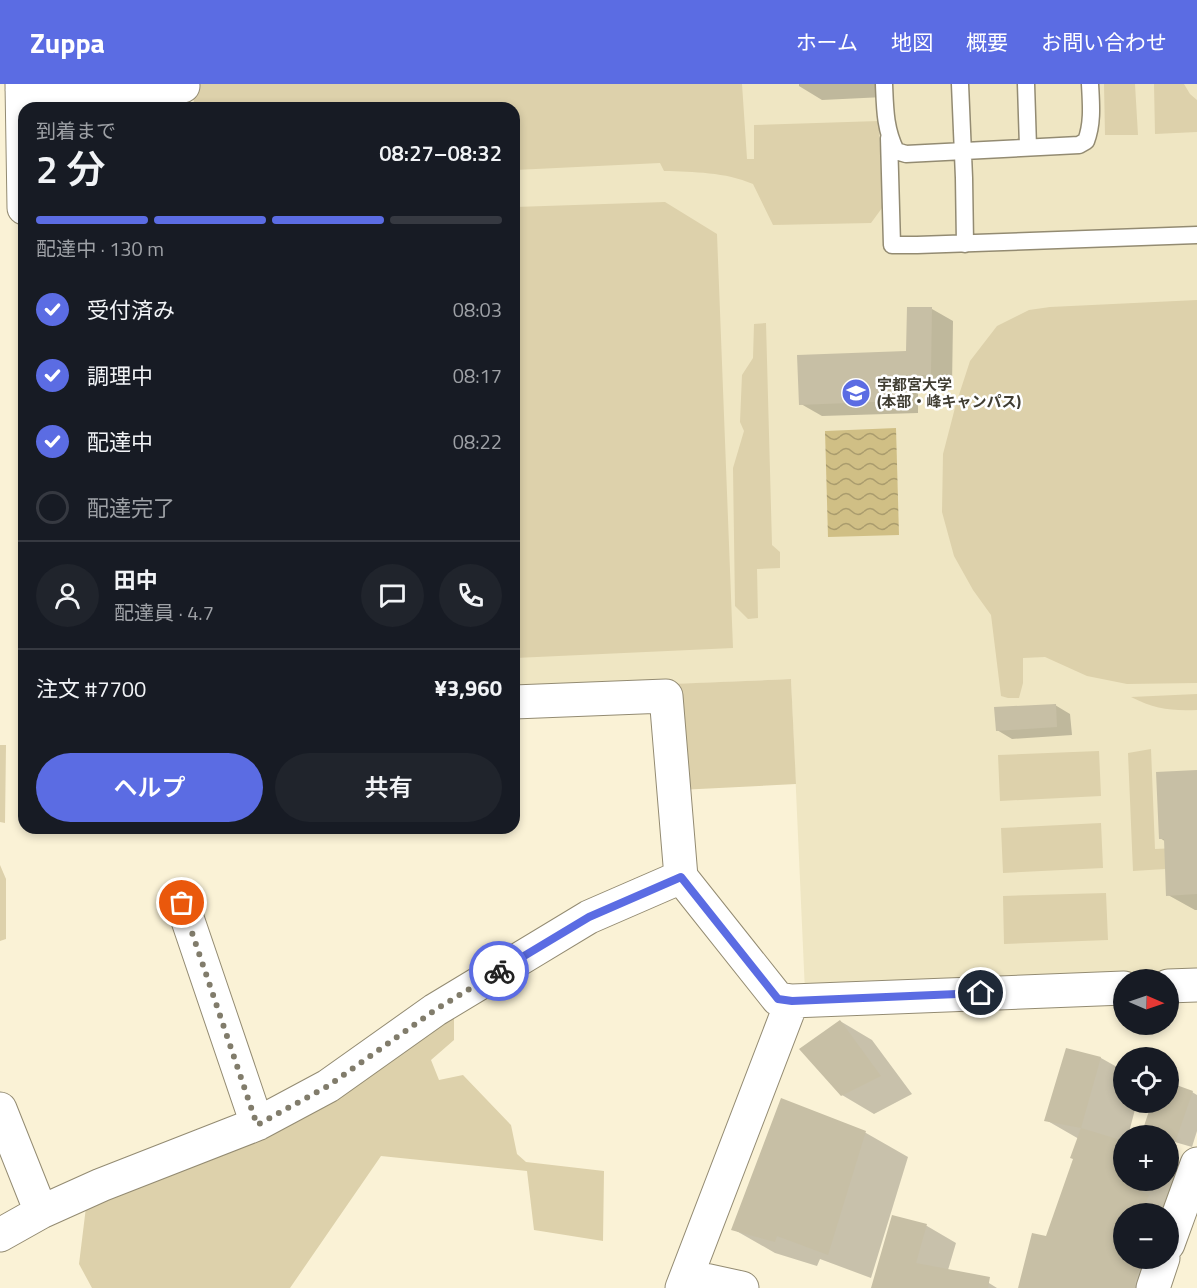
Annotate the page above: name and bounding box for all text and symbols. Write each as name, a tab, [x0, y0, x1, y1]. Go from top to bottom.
text: Zuppa	[30, 21, 105, 64]
text: ホーム	[796, 26, 858, 58]
text: 地図	[891, 26, 933, 58]
text: 概要	[966, 26, 1008, 58]
text: お問い合わせ	[1041, 26, 1167, 58]
text: 到着まで	[36, 115, 116, 146]
text: 08:27–08:32	[379, 136, 502, 170]
text: 2 分	[36, 139, 105, 198]
text: 配達中 · 130 m	[36, 233, 164, 264]
icon: check	[36, 293, 69, 326]
text: 受付済み	[87, 293, 175, 327]
text: 08:03	[453, 294, 502, 325]
icon: check	[36, 359, 69, 392]
text: 調理中	[87, 359, 153, 393]
text: 08:17	[453, 360, 502, 391]
place label: 宇都宮大学 (本部・峰キャンパス)	[877, 373, 1022, 413]
school or university icon: 宇都宮大学 (本部・峰キャンパス)	[840, 377, 872, 409]
icon: check	[36, 425, 69, 458]
text: 配達中	[87, 425, 153, 459]
text: 08:22	[453, 426, 502, 457]
text: 配達完了	[87, 491, 175, 525]
text: 田中	[114, 563, 158, 597]
button: person	[36, 564, 99, 627]
button: chat	[361, 564, 424, 627]
button: phone	[439, 564, 502, 627]
text: 配達員 · 4.7	[114, 597, 214, 628]
text: ¥3,960	[435, 671, 502, 705]
text: 注文 #7700	[36, 672, 146, 706]
button: ヘルプ	[36, 753, 263, 822]
button: 共有	[275, 753, 502, 822]
pin	[156, 877, 207, 928]
icon: bag	[165, 886, 198, 919]
courier	[469, 941, 529, 1001]
icon: bike	[483, 955, 516, 988]
pin	[955, 967, 1006, 1018]
north arrow	[1113, 969, 1179, 1035]
map controls	[1113, 969, 1179, 1269]
icon: home	[964, 976, 997, 1009]
button: locate	[1113, 1047, 1179, 1113]
button: +	[1113, 1125, 1179, 1191]
button: −	[1113, 1203, 1179, 1269]

